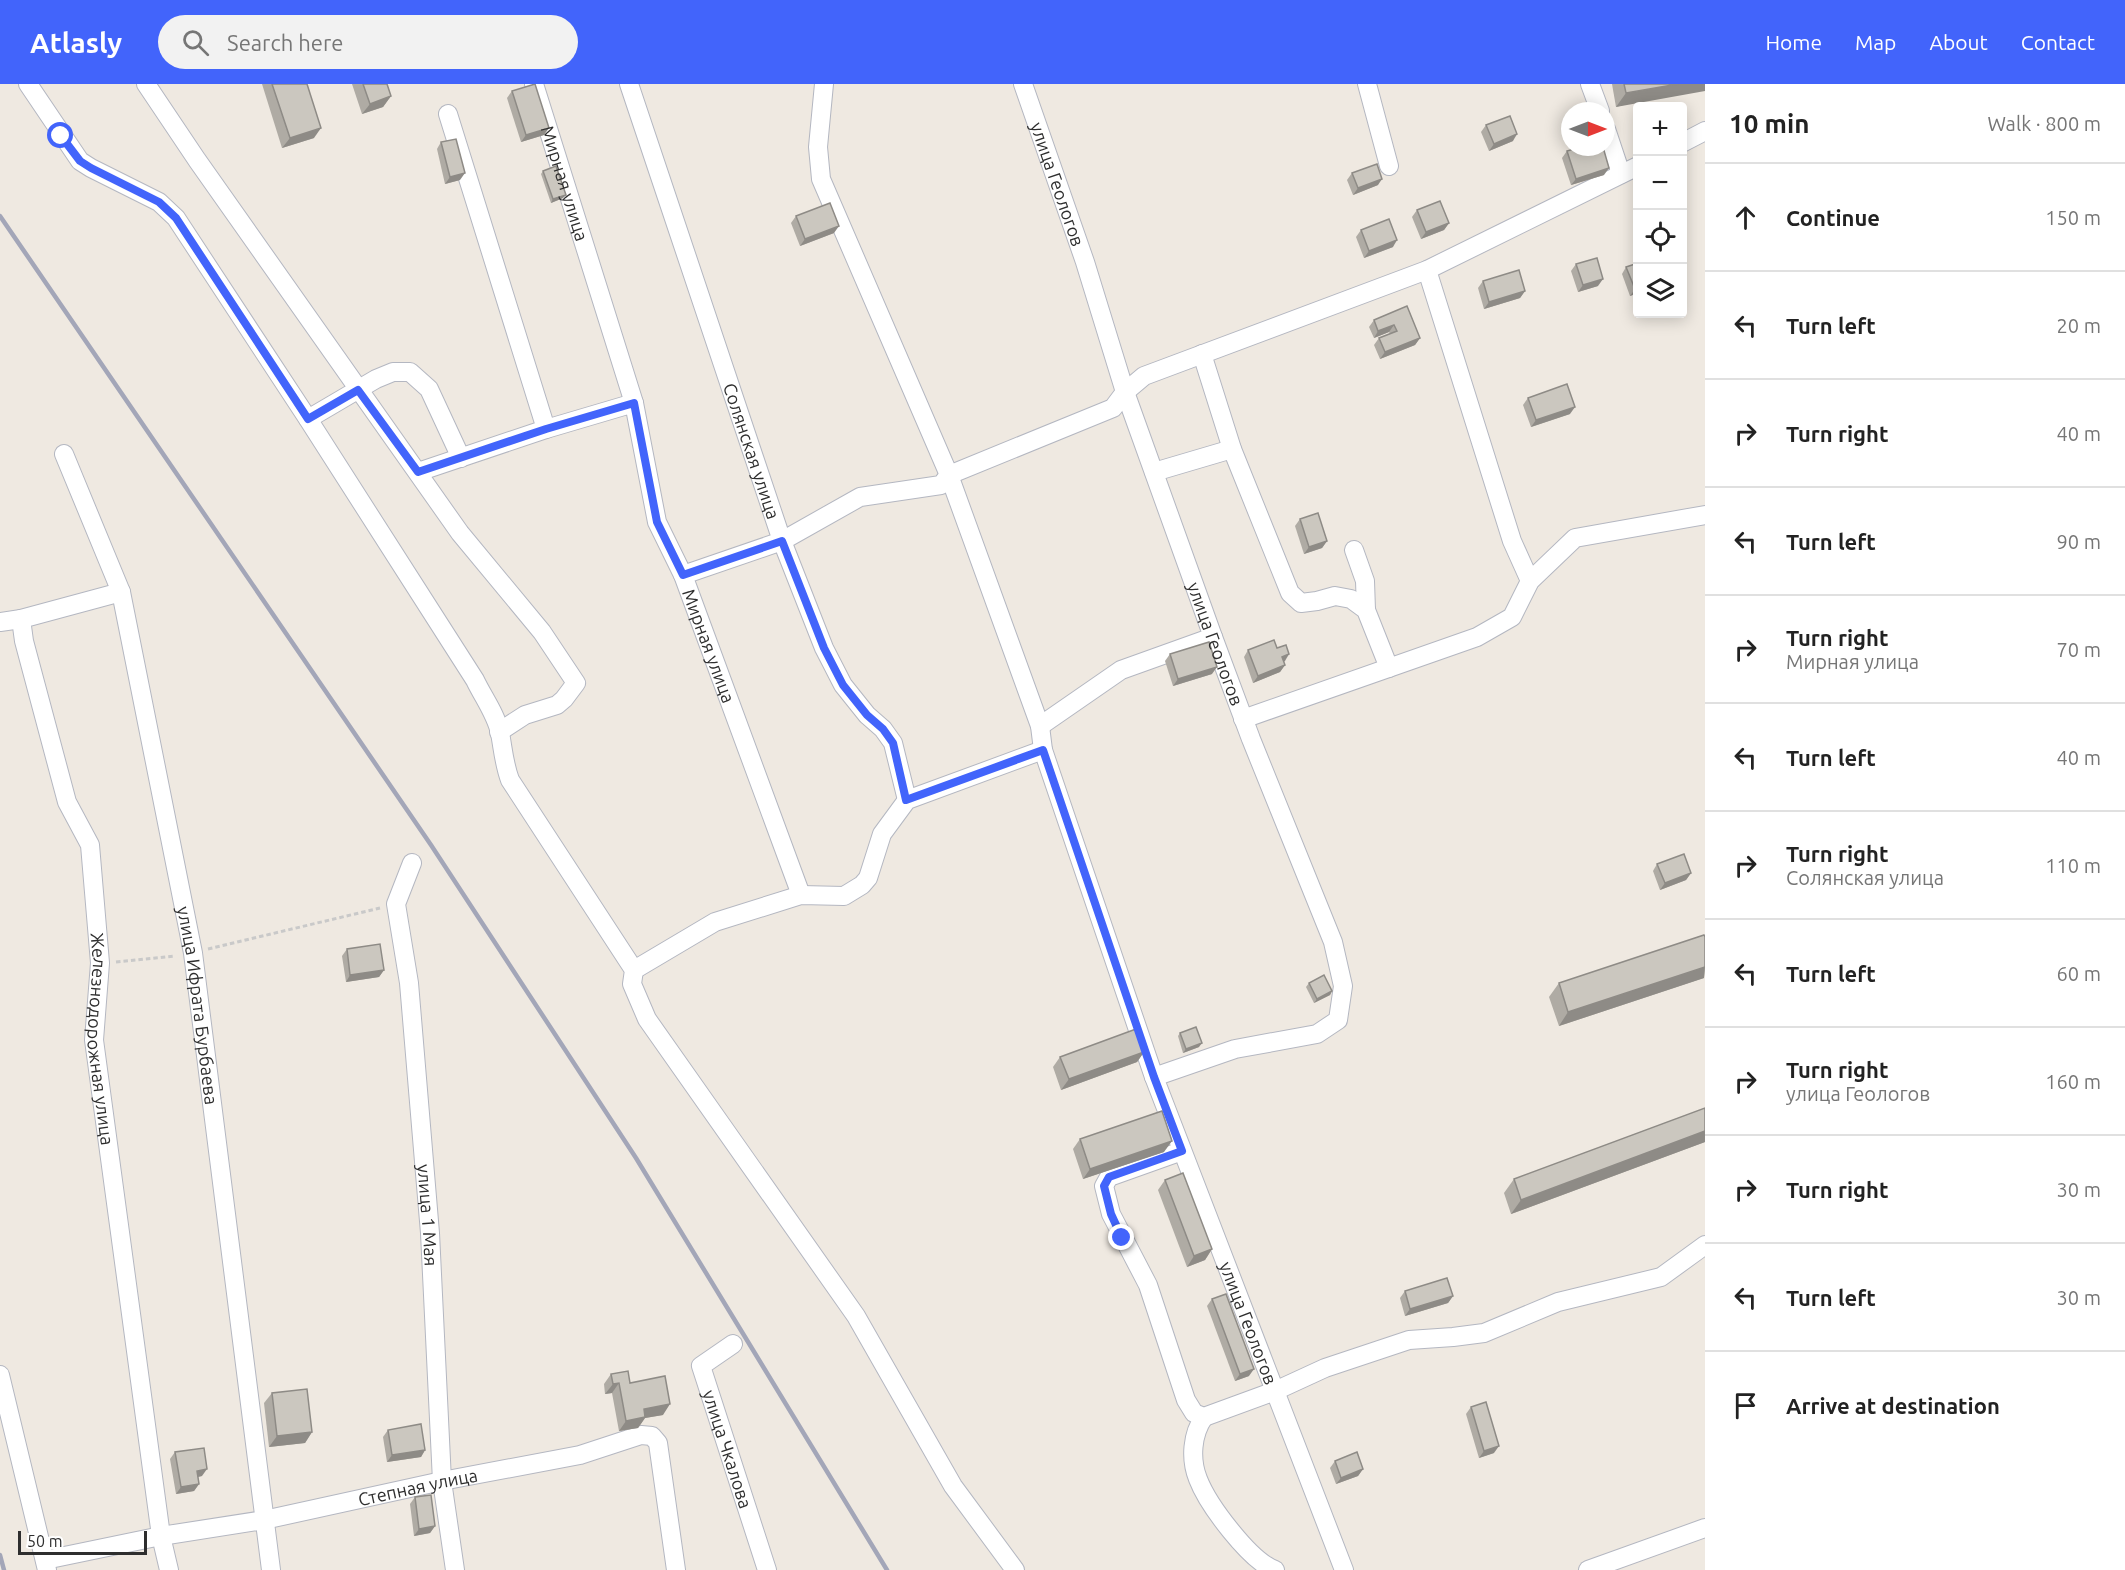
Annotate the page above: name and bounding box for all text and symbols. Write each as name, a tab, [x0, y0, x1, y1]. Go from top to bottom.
search box	[158, 15, 578, 69]
icon: search	[179, 26, 212, 59]
text: Atlasly	[30, 27, 122, 58]
text: Search here	[227, 30, 343, 55]
text: Home	[1765, 30, 1822, 54]
text: Map	[1855, 30, 1896, 54]
text: About	[1929, 30, 1988, 54]
text: Contact	[2021, 30, 2095, 54]
north arrow	[1561, 102, 1615, 156]
map controls	[1633, 102, 1687, 318]
button: +	[1633, 102, 1687, 156]
text: 10 min	[1729, 109, 1809, 138]
text: Walk · 800 m	[1988, 112, 2101, 135]
street label: улица Геологов	[1027, 119, 1089, 249]
route start	[47, 122, 73, 148]
street label: Мирная улица	[538, 123, 593, 243]
button: −	[1633, 156, 1687, 210]
icon: ahead	[1729, 201, 1762, 234]
text: Continue	[1786, 205, 1880, 230]
text: 150 m	[2045, 206, 2101, 229]
button: locate	[1633, 210, 1687, 264]
button: layers	[1633, 264, 1687, 318]
icon: left	[1729, 309, 1762, 342]
text: Turn left	[1786, 313, 1876, 338]
text: 20 m	[2057, 314, 2101, 337]
street label: Солянская улица	[720, 380, 784, 522]
icon: right	[1729, 417, 1762, 450]
text: Turn right	[1786, 421, 1888, 446]
text: 40 m	[2057, 422, 2101, 445]
icon: left	[1729, 525, 1762, 558]
text: Turn left	[1786, 529, 1876, 554]
text: 90 m	[2057, 530, 2101, 553]
street label: улица Геологов	[1184, 579, 1248, 708]
street label: Мирная улица	[679, 586, 739, 705]
text: Turn right	[1786, 625, 1888, 650]
icon: right	[1729, 633, 1762, 666]
text: 70 m	[2057, 638, 2101, 661]
text: Мирная улица	[1786, 650, 1919, 673]
icon: left	[1729, 741, 1762, 774]
text: Turn left	[1786, 745, 1876, 770]
text: 40 m	[2057, 746, 2101, 769]
text: Turn right	[1786, 841, 1888, 866]
icon: right	[1729, 849, 1762, 882]
text: 110 m	[2045, 854, 2101, 877]
text: Солянская улица	[1786, 866, 1944, 889]
street label: улица Ифрата Бурбаева	[174, 904, 222, 1106]
street label: Железнодорожная улица	[84, 932, 118, 1146]
icon: left	[1729, 957, 1762, 990]
text: Turn left	[1786, 961, 1876, 986]
text: 60 m	[2057, 962, 2101, 985]
text: Turn right	[1786, 1057, 1888, 1082]
icon: right	[1729, 1065, 1762, 1098]
text: 160 m	[2045, 1070, 2101, 1093]
text: улица Геологов	[1786, 1082, 1930, 1105]
street label: улица 1 Мая	[414, 1163, 442, 1267]
icon: right	[1729, 1173, 1762, 1206]
text: Turn right	[1786, 1177, 1888, 1202]
text: 30 m	[2057, 1178, 2101, 1201]
route end	[1108, 1224, 1134, 1250]
street label: улица Геологов	[1216, 1259, 1281, 1387]
icon: left	[1729, 1281, 1762, 1314]
text: Turn left	[1786, 1285, 1876, 1310]
text: 30 m	[2057, 1286, 2101, 1309]
street label: улица Чкалова	[699, 1387, 756, 1511]
icon: arrive	[1729, 1389, 1762, 1422]
text: Arrive at destination	[1786, 1393, 2000, 1418]
street label: Степная улица	[356, 1465, 479, 1509]
scale bar	[18, 1528, 147, 1556]
text: 50 m	[27, 1532, 63, 1550]

